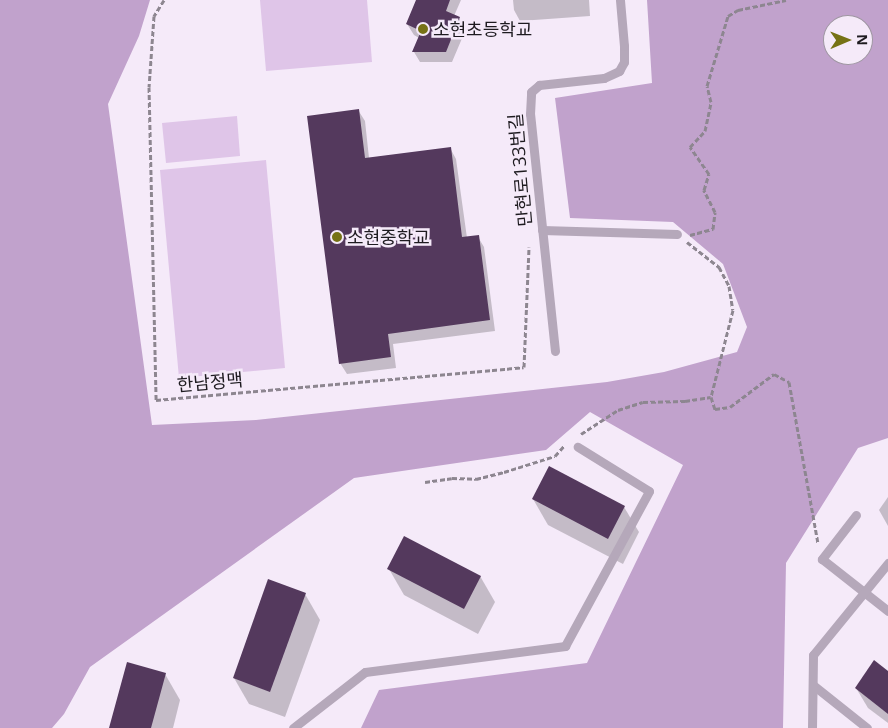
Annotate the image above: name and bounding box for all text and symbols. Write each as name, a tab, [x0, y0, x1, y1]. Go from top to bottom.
north arrow	[823, 15, 873, 65]
place label: 소현초등학교	[433, 18, 532, 40]
marker: 소현초등학교	[417, 23, 429, 35]
text: N	[853, 34, 872, 46]
street label: 만현로133번길	[504, 112, 536, 228]
place label: 소현중학교	[347, 226, 430, 248]
marker: 소현중학교	[331, 231, 343, 243]
street label: 한남정맥	[176, 368, 244, 396]

